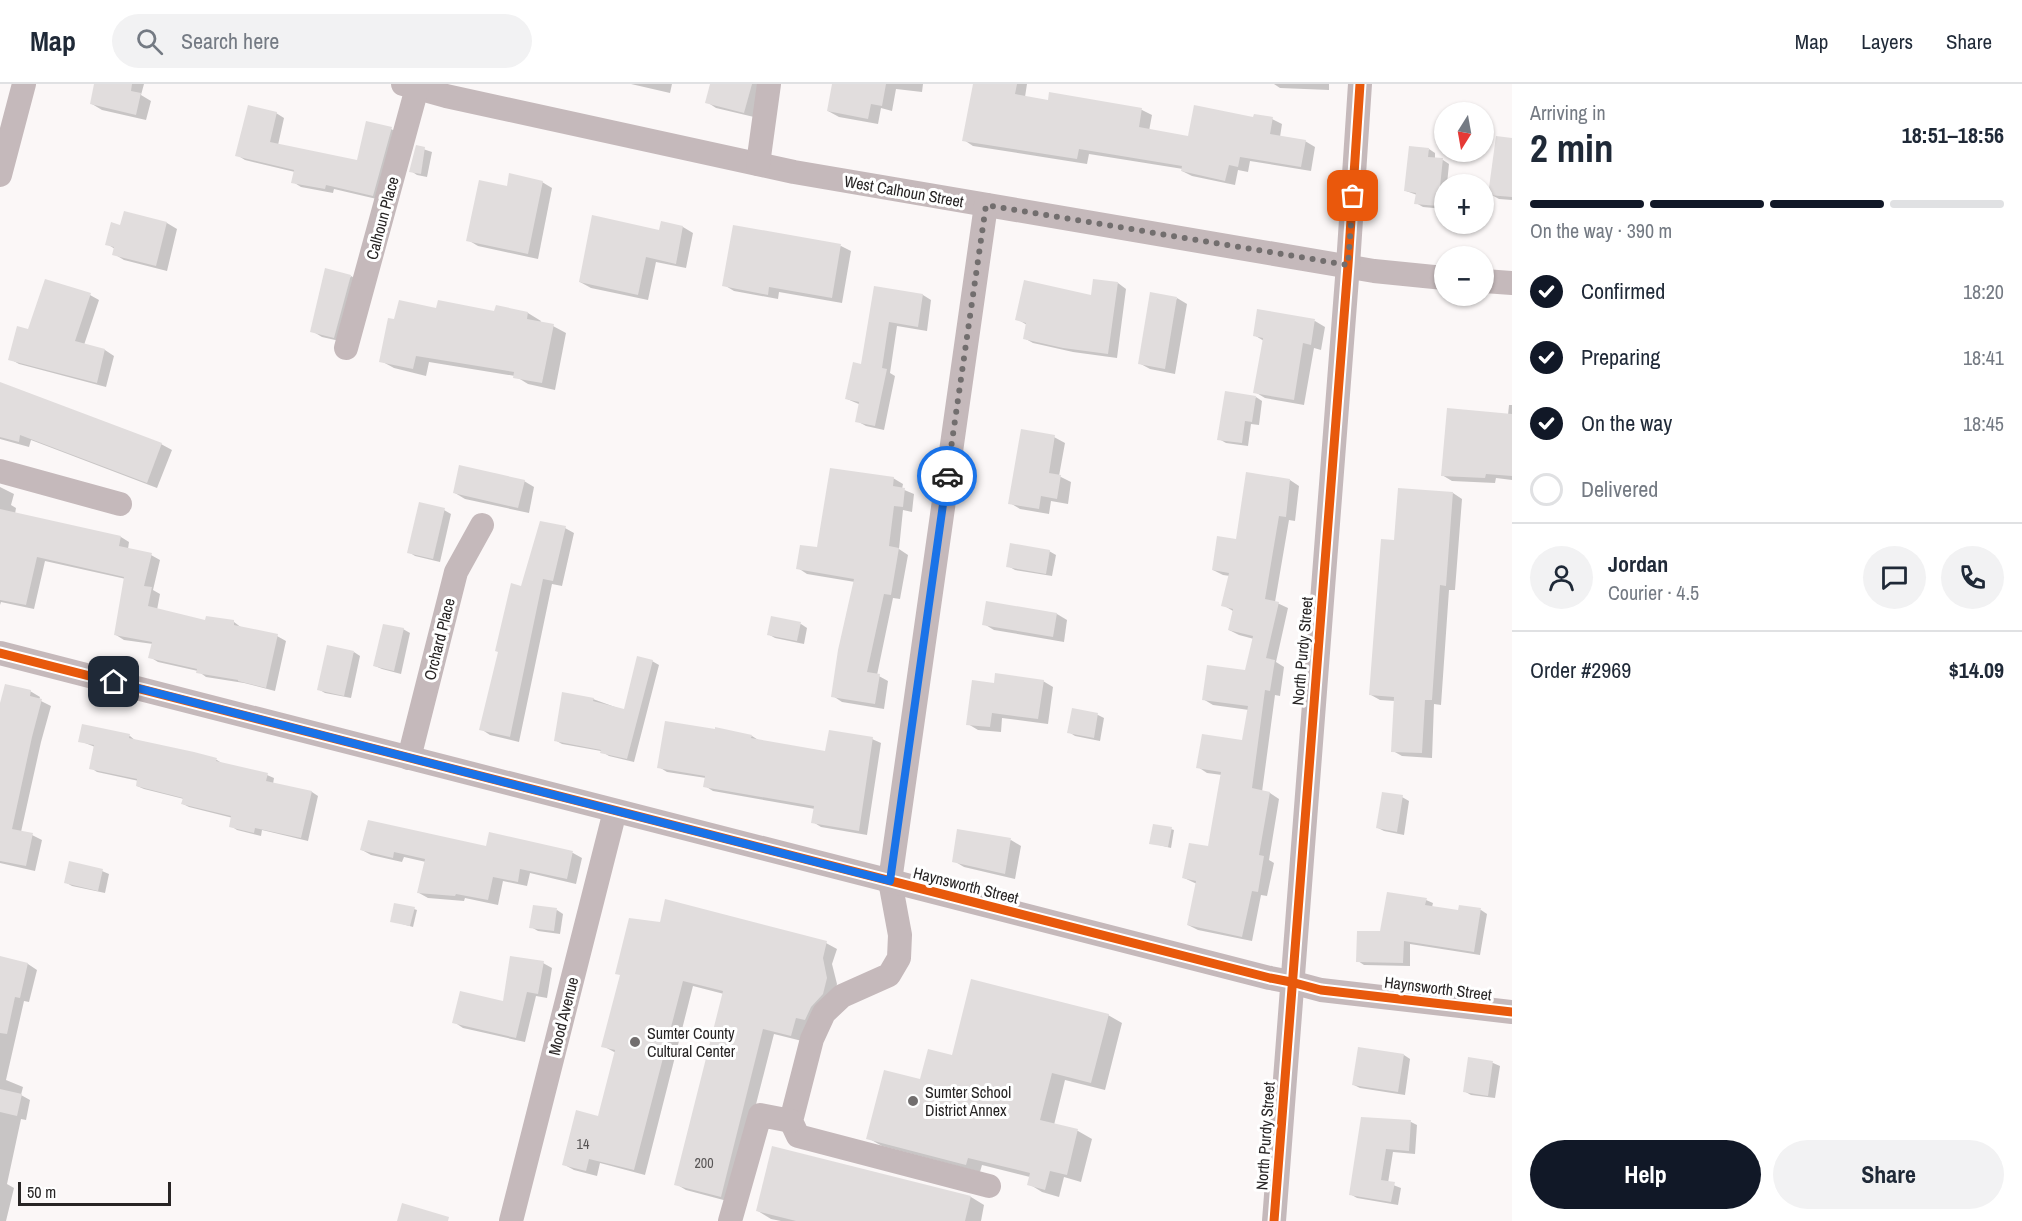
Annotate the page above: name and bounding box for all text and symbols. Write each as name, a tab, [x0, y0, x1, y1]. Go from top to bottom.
search box	[112, 14, 532, 68]
text: Map	[30, 22, 76, 60]
icon: search	[133, 25, 166, 58]
text: Search here	[181, 26, 279, 56]
text: Map	[1795, 27, 1828, 56]
text: Layers	[1861, 27, 1913, 56]
text: Share	[1946, 27, 1992, 56]
text: Arriving in	[1530, 99, 1606, 126]
north arrow	[1434, 102, 1494, 162]
map controls	[1434, 102, 1494, 306]
text: 18:51–18:56	[1902, 120, 2004, 150]
text: 2 min	[1530, 122, 1614, 174]
street label: West Calhoun Street	[843, 170, 966, 212]
pin	[1327, 170, 1378, 221]
street label: Calhoun Place	[360, 174, 404, 262]
button: +	[1434, 174, 1494, 234]
icon: bag	[1336, 179, 1369, 212]
text: On the way · 390 m	[1530, 217, 1672, 244]
button: −	[1434, 246, 1494, 306]
icon: check	[1530, 275, 1563, 308]
text: Confirmed	[1581, 276, 1665, 306]
text: 18:20	[1963, 278, 2004, 305]
icon: check	[1530, 341, 1563, 374]
text: Preparing	[1581, 342, 1660, 372]
text: 18:41	[1963, 344, 2004, 371]
icon: check	[1530, 407, 1563, 440]
text: On the way	[1581, 408, 1672, 438]
text: 18:45	[1963, 410, 2004, 437]
courier	[917, 446, 977, 506]
icon: car	[931, 460, 964, 493]
text: Delivered	[1581, 474, 1658, 504]
button: person	[1530, 546, 1593, 609]
button: chat	[1863, 546, 1926, 609]
button: phone	[1941, 546, 2004, 609]
text: Jordan	[1608, 549, 1668, 579]
text: Courier · 4.5	[1608, 579, 1699, 606]
street label: Orchard Place	[418, 596, 460, 682]
street label: North Purdy Street	[1286, 596, 1318, 706]
text: Order #2969	[1530, 655, 1631, 685]
text: $14.09	[1949, 655, 2004, 685]
pin	[88, 656, 139, 707]
icon: home	[97, 665, 130, 698]
street label: Haynsworth Street	[911, 861, 1021, 909]
street label: Haynsworth Street	[1383, 971, 1493, 1006]
street label: Mood Avenue	[543, 975, 583, 1057]
place label: Sumter County Cultural Center	[647, 1022, 736, 1062]
marker: Sumter County Cultural Center	[628, 1035, 642, 1049]
place label: Sumter School District Annex	[925, 1081, 1011, 1121]
street label: North Purdy Street	[1250, 1081, 1280, 1191]
marker: Sumter School District Annex	[906, 1094, 920, 1108]
house number: 14	[577, 1135, 590, 1153]
button: Help	[1530, 1140, 1761, 1209]
button: Share	[1773, 1140, 2004, 1209]
house number: 200	[694, 1154, 714, 1172]
scale bar	[18, 1179, 171, 1206]
text: 50 m	[27, 1181, 56, 1203]

